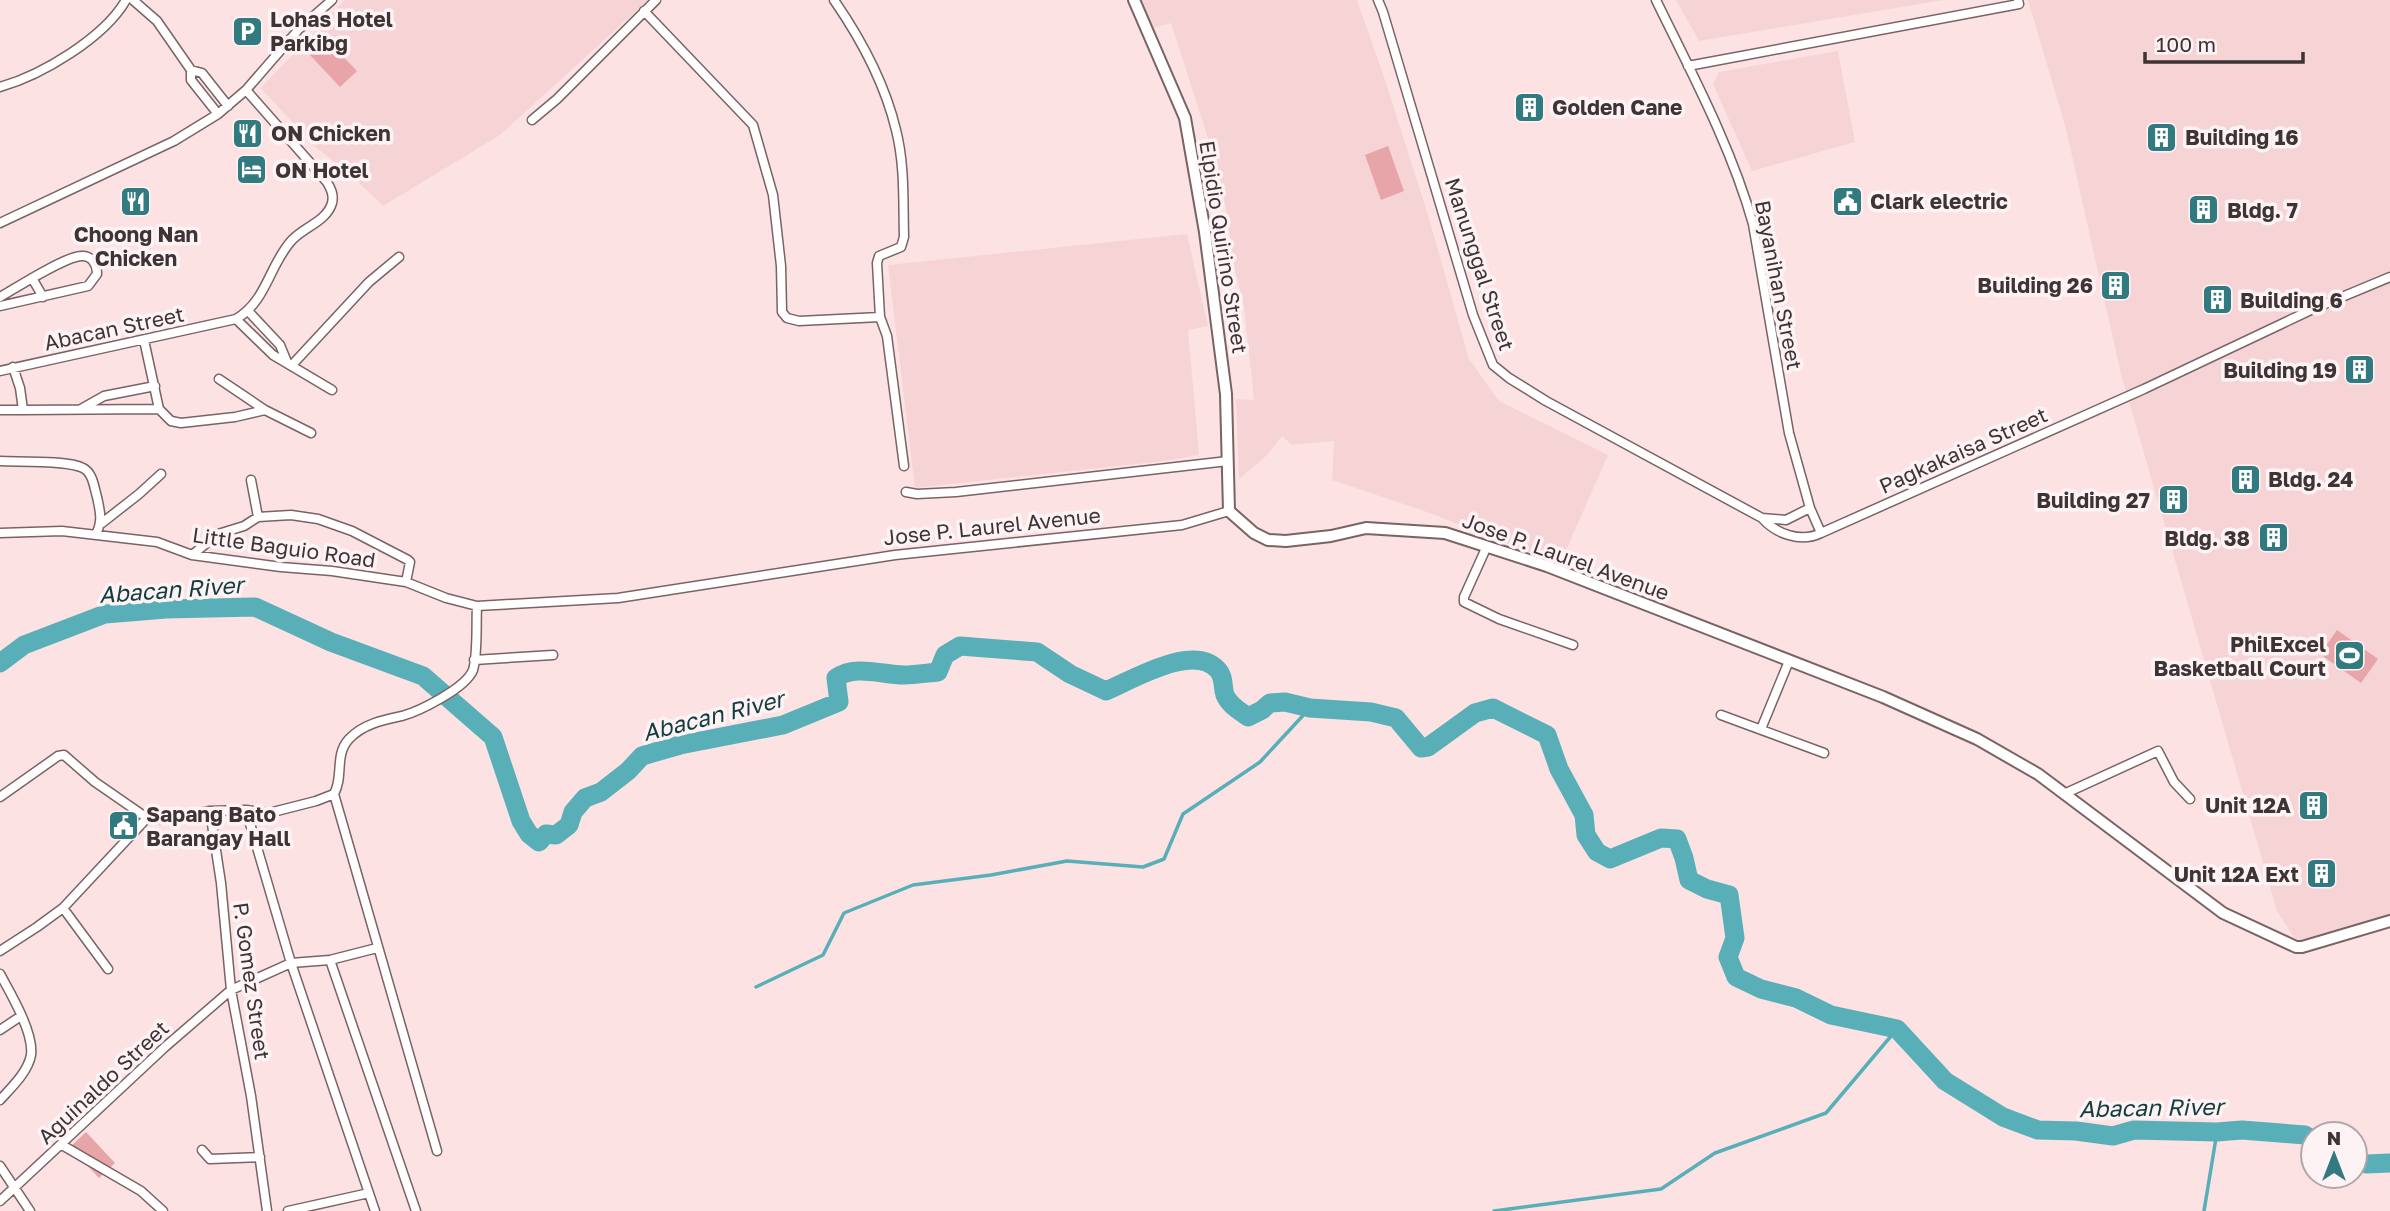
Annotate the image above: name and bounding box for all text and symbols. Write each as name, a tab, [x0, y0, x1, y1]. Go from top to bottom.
place label: Lohas Hotel Parkibg	[270, 6, 393, 56]
parking icon: Lohas Hotel Parkibg	[230, 14, 264, 48]
scale bar	[2145, 21, 2302, 65]
text: 100 m	[2156, 31, 2216, 57]
building icon: Golden Cane	[1512, 90, 1546, 124]
place label: Golden Cane	[1552, 94, 1682, 120]
restaurant icon: ON Chicken	[231, 116, 265, 150]
place label: ON Chicken	[271, 120, 391, 146]
building icon: Building 16	[2145, 120, 2179, 154]
place label: Building 16	[2185, 124, 2299, 150]
street label: Elpidio Quirino Street	[1194, 139, 1254, 355]
hotel icon: ON Hotel	[235, 153, 269, 187]
place label: ON Hotel	[275, 157, 369, 183]
street label: Manunggal Street	[1440, 174, 1520, 354]
public building icon: Clark electric	[1830, 184, 1864, 218]
restaurant icon: Choong Nan Chicken	[119, 185, 153, 219]
place label: Clark electric	[1870, 188, 2008, 214]
building icon: Bldg. 7	[2187, 193, 2221, 227]
place label: Bldg. 7	[2227, 197, 2298, 223]
street label: Bayanihan Street	[1750, 198, 1808, 372]
place label: Choong Nan Chicken	[74, 221, 198, 271]
building icon: Building 26	[2099, 268, 2133, 302]
place label: Building 26	[1977, 272, 2093, 298]
building icon: Building 6	[2200, 283, 2234, 317]
place label: Building 6	[2240, 287, 2343, 313]
street label: Abacan Street	[42, 300, 186, 356]
building icon: Building 19	[2343, 353, 2377, 387]
place label: Building 19	[2223, 357, 2337, 383]
street label: Pagkakaisa Street	[1875, 401, 2051, 499]
building icon: Bldg. 24	[2228, 462, 2262, 496]
place label: Bldg. 24	[2268, 466, 2353, 492]
building icon: Building 27	[2156, 483, 2190, 517]
place label: Building 27	[2036, 487, 2150, 513]
street label: Jose P. Laurel Avenue	[882, 502, 1102, 550]
street label: Jose P. Laurel Avenue	[1459, 506, 1673, 606]
street label: Little Baguio Road	[191, 521, 377, 573]
building icon: Bldg. 38	[2256, 521, 2290, 555]
place label: Bldg. 38	[2164, 525, 2250, 551]
water label: Abacan River	[98, 570, 247, 608]
place label: PhilExcel Basketball Court	[2153, 631, 2326, 681]
sports icon: PhilExcel Basketball Court	[2332, 639, 2366, 673]
water label: Abacan River	[640, 683, 789, 746]
building icon: Unit 12A	[2297, 788, 2331, 822]
place label: Unit 12A	[2205, 792, 2291, 818]
place label: Sapang Bato Barangay Hall	[146, 801, 291, 851]
public building icon: Sapang Bato Barangay Hall	[106, 809, 140, 843]
building icon: Unit 12A Ext	[2305, 857, 2339, 891]
place label: Unit 12A Ext	[2174, 861, 2299, 887]
street label: P. Gomez Street	[228, 901, 276, 1061]
street label: Aguinaldo Street	[32, 1015, 174, 1149]
water label: Abacan River	[2079, 1092, 2227, 1122]
north arrow	[2299, 1120, 2369, 1190]
text: N	[2327, 1126, 2341, 1149]

